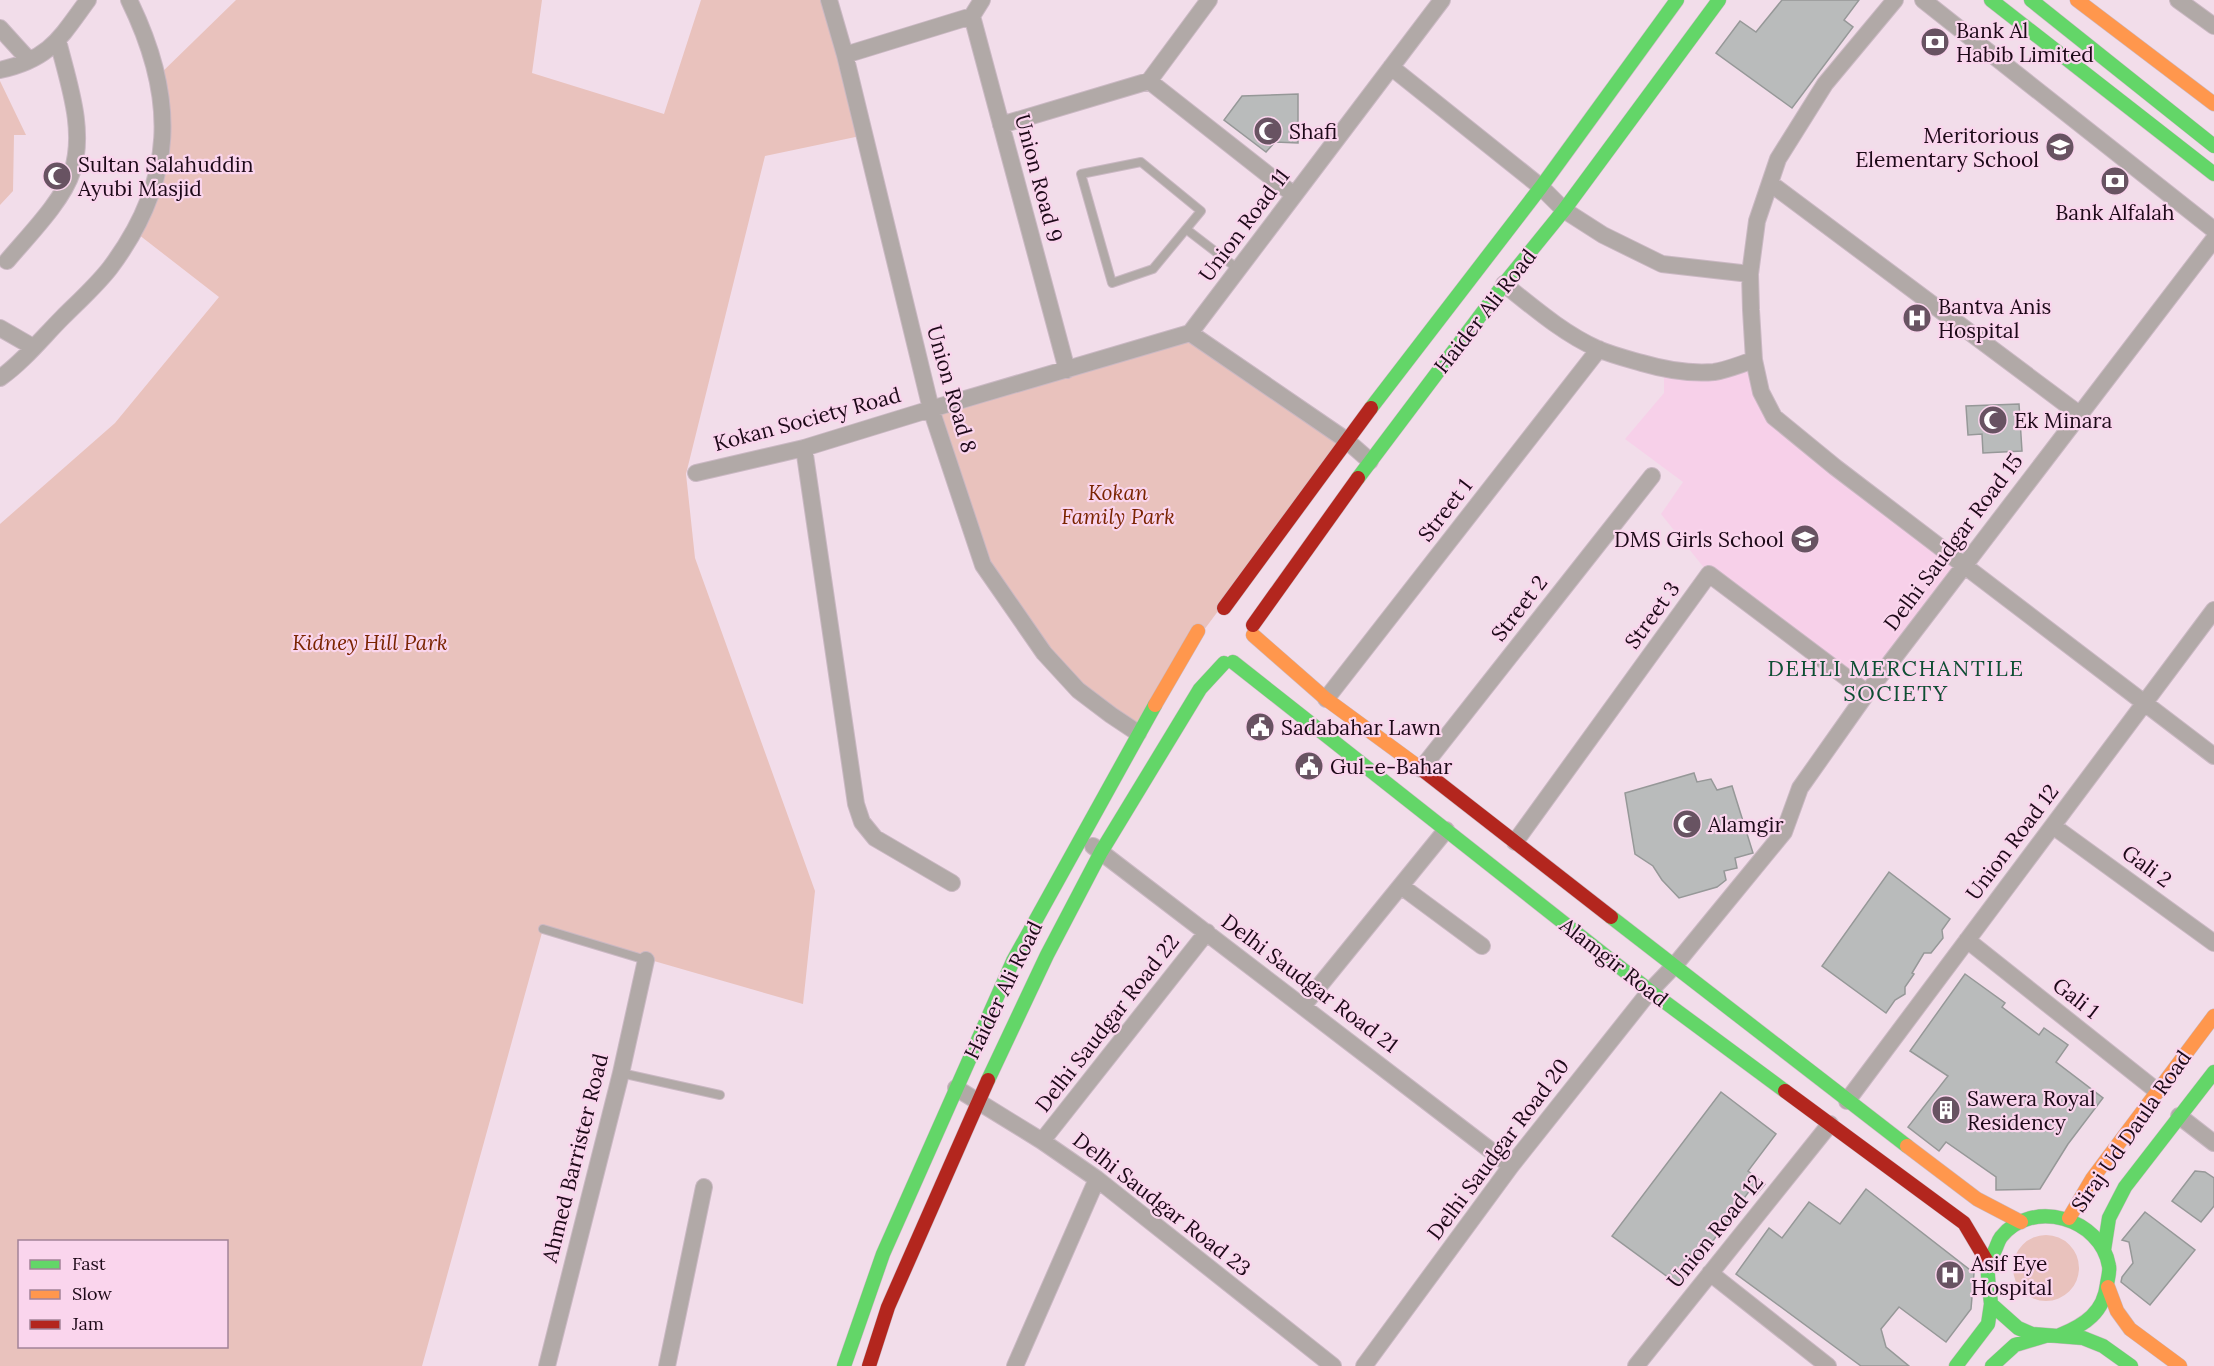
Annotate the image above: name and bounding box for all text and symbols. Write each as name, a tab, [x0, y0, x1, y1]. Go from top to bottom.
place label: Bank Al Habib Limited	[1956, 17, 2094, 68]
bank icon: Bank Al Habib Limited	[1919, 26, 1951, 58]
street label: Union Road 9	[1009, 111, 1069, 245]
mosque icon: Shafi	[1252, 115, 1284, 147]
place label: Shafi	[1289, 118, 1337, 145]
place label: Meritorious Elementary School	[1855, 122, 2039, 173]
school or university icon: Meritorious Elementary School	[2044, 131, 2076, 163]
place label: Sultan Salahuddin Ayubi Masjid	[77, 151, 254, 202]
mosque icon: Sultan Salahuddin Ayubi Masjid	[41, 160, 73, 192]
street label: Union Road 11	[1193, 163, 1295, 287]
bank icon: Bank Alfalah	[2099, 165, 2131, 197]
place label: Bank Alfalah	[2055, 199, 2175, 226]
street label: Haider Ali Road	[1428, 243, 1542, 379]
place label: Bantva Anis Hospital	[1938, 293, 2051, 344]
hospital icon: Bantva Anis Hospital	[1901, 302, 1933, 334]
street label: Union Road 8	[921, 322, 983, 456]
street label: Kokan Society Road	[710, 381, 904, 457]
mosque icon: Ek Minara	[1977, 404, 2009, 436]
place label: Ek Minara	[2014, 407, 2113, 434]
street label: Delhi Saudgar Road 15	[1878, 448, 2028, 636]
street label: Street 1	[1412, 473, 1478, 547]
park label: Kokan Family Park	[1061, 479, 1175, 530]
school or university icon: DMS Girls School	[1789, 523, 1821, 555]
place label: DMS Girls School	[1614, 526, 1784, 553]
street label: Street 2	[1485, 570, 1553, 646]
street label: Street 3	[1619, 576, 1685, 654]
park label: Kidney Hill Park	[292, 629, 448, 656]
district label: DEHLI MERCHANTILE SOCIETY	[1767, 654, 2025, 707]
public building icon: Sadabahar Lawn	[1244, 711, 1276, 743]
place label: Sadabahar Lawn	[1281, 714, 1441, 741]
public building icon: Gul-e-Bahar	[1293, 750, 1325, 782]
place label: Gul-e-Bahar	[1330, 753, 1452, 780]
street label: Union Road 12	[1960, 779, 2064, 905]
mosque icon: Alamgir	[1671, 808, 1703, 840]
place label: Alamgir	[1707, 811, 1784, 838]
street label: Gali 2	[2117, 839, 2177, 893]
street label: Delhi Saudgar Road 21	[1216, 908, 1404, 1058]
street label: Alamgir Road	[1554, 911, 1673, 1013]
street label: Haider Ali Road	[958, 916, 1048, 1064]
street label: Delhi Saudgar Road 22	[1029, 929, 1185, 1117]
street label: Gali 1	[2047, 971, 2105, 1025]
street label: Siraj Ud Daula Road	[2065, 1045, 2197, 1217]
street label: Ahmed Barrister Road	[536, 1051, 614, 1266]
street label: Delhi Saudgar Road 20	[1421, 1053, 1575, 1245]
place label: Sawera Royal Residency	[1967, 1085, 2095, 1136]
building icon: Sawera Royal Residency	[1930, 1094, 1962, 1126]
street label: Delhi Saudgar Road 23	[1068, 1126, 1256, 1282]
street label: Union Road 12	[1661, 1169, 1769, 1293]
legend	[18, 1240, 228, 1348]
place label: Asif Eye Hospital	[1970, 1250, 2052, 1301]
text: Fast	[72, 1252, 106, 1275]
hospital icon: Asif Eye Hospital	[1934, 1259, 1966, 1291]
text: Slow	[72, 1282, 112, 1305]
text: Jam	[71, 1312, 104, 1335]

